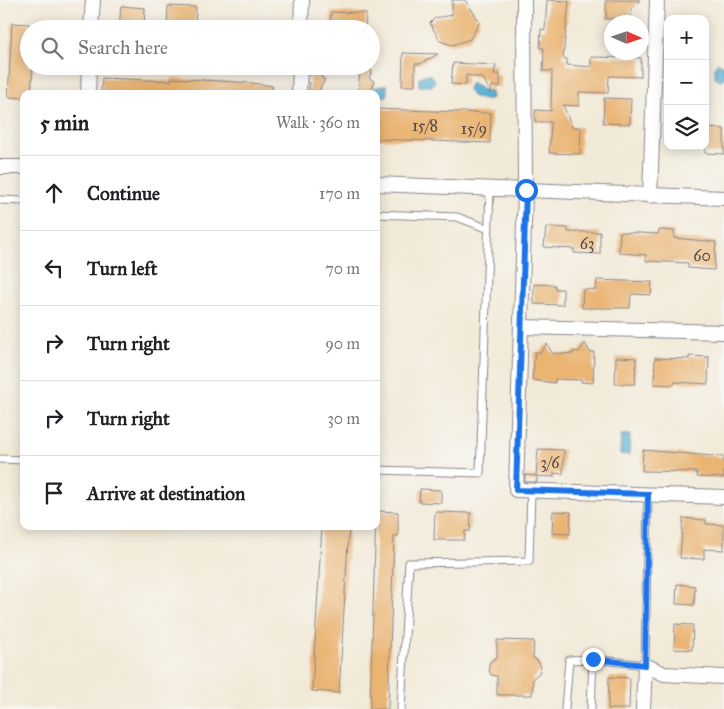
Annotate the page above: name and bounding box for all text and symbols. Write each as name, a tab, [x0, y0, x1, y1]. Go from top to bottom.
north arrow	[604, 15, 649, 60]
map controls	[664, 15, 709, 150]
button: +	[664, 15, 709, 60]
search box	[20, 20, 380, 75]
icon: search	[38, 34, 66, 62]
text: Search here	[78, 36, 168, 59]
button: −	[664, 60, 709, 105]
button: layers	[664, 105, 709, 150]
text: 5 min	[40, 110, 89, 136]
text: Walk · 360 m	[276, 113, 360, 132]
house number: 15/8	[412, 116, 438, 135]
house number: 15/9	[461, 119, 487, 138]
icon: ahead	[40, 179, 68, 207]
route start	[515, 179, 538, 202]
text: Continue	[87, 182, 160, 205]
text: 170 m	[319, 184, 360, 203]
house number: 63	[580, 234, 594, 253]
house number: 60	[693, 246, 711, 265]
icon: left	[40, 254, 68, 282]
text: Turn left	[87, 257, 157, 280]
text: 70 m	[325, 259, 360, 278]
icon: right	[40, 329, 68, 357]
text: Turn right	[87, 332, 170, 355]
text: 90 m	[325, 334, 360, 353]
icon: right	[40, 404, 68, 432]
text: Turn right	[87, 407, 170, 430]
text: 30 m	[327, 409, 360, 428]
house number: 3/6	[541, 453, 560, 472]
icon: arrive	[40, 479, 68, 507]
text: Arrive at destination	[87, 482, 245, 505]
route end	[582, 648, 605, 671]

